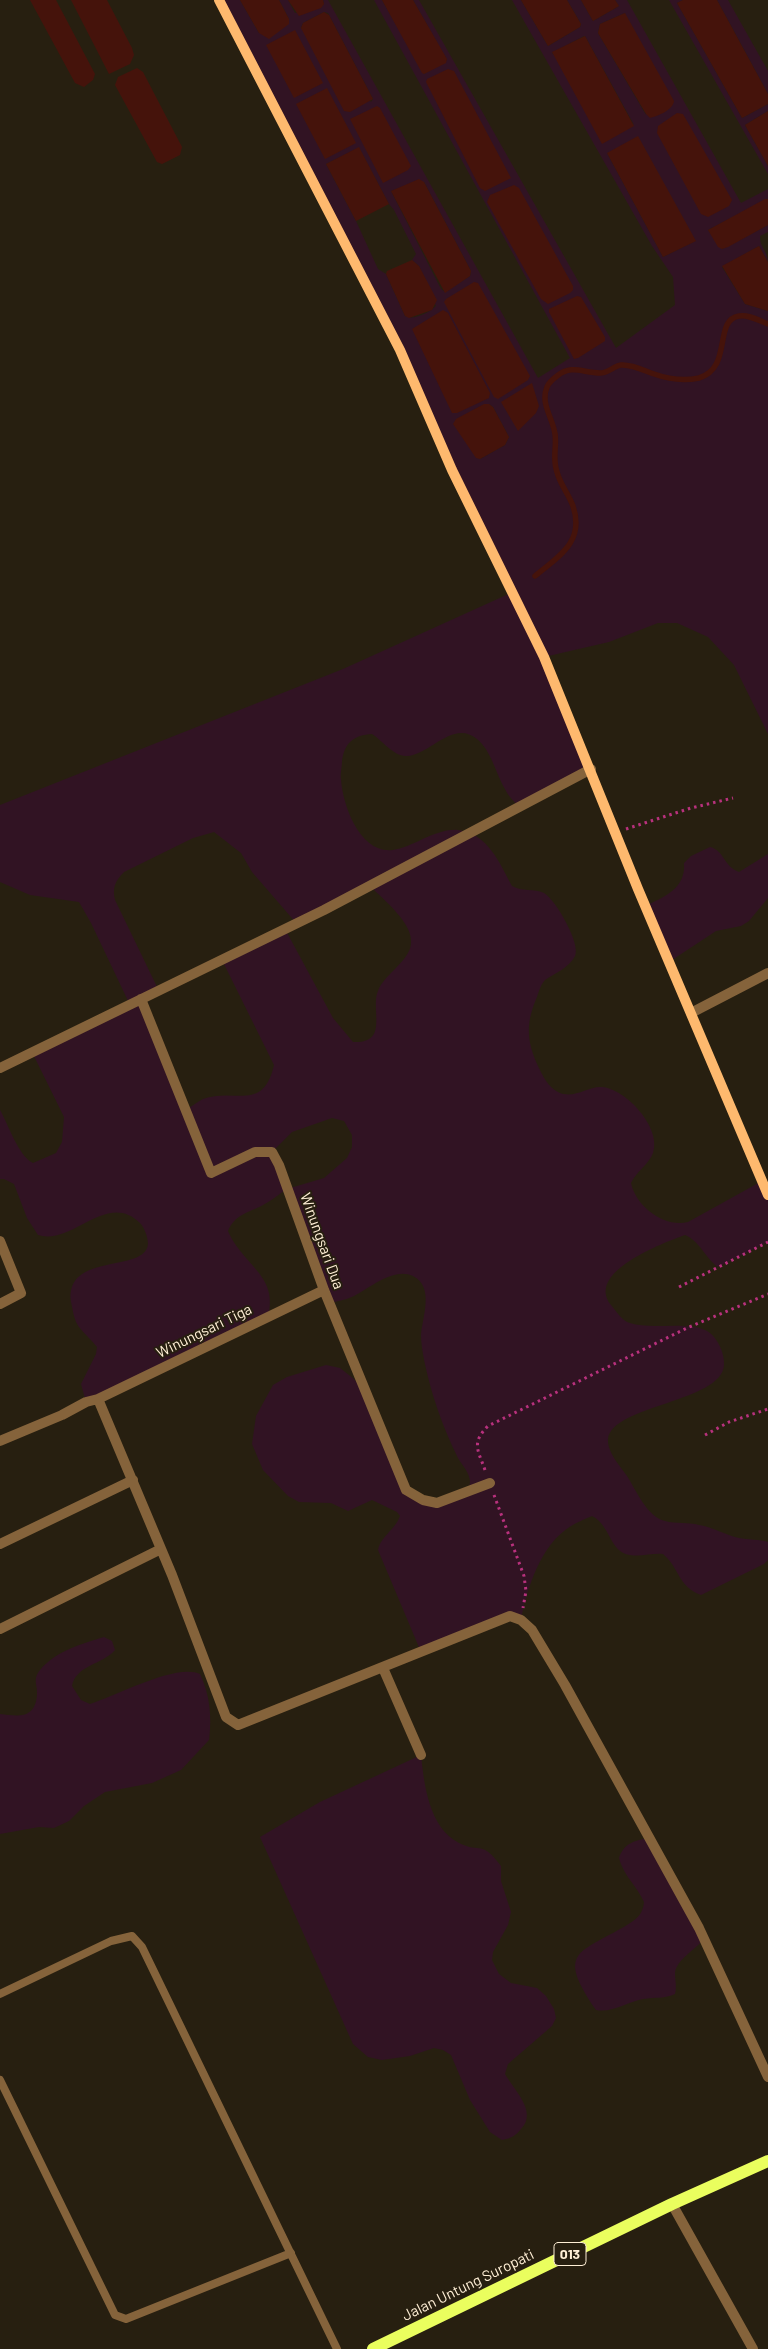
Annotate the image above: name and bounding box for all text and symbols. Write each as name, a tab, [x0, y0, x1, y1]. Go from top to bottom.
street label: Winungsari Dua	[296, 1190, 348, 1292]
street label: Winungsari Tiga	[153, 1300, 255, 1362]
road number: 013	[554, 2242, 586, 2266]
street label: Jalan Untung Suropati	[399, 2245, 537, 2325]

